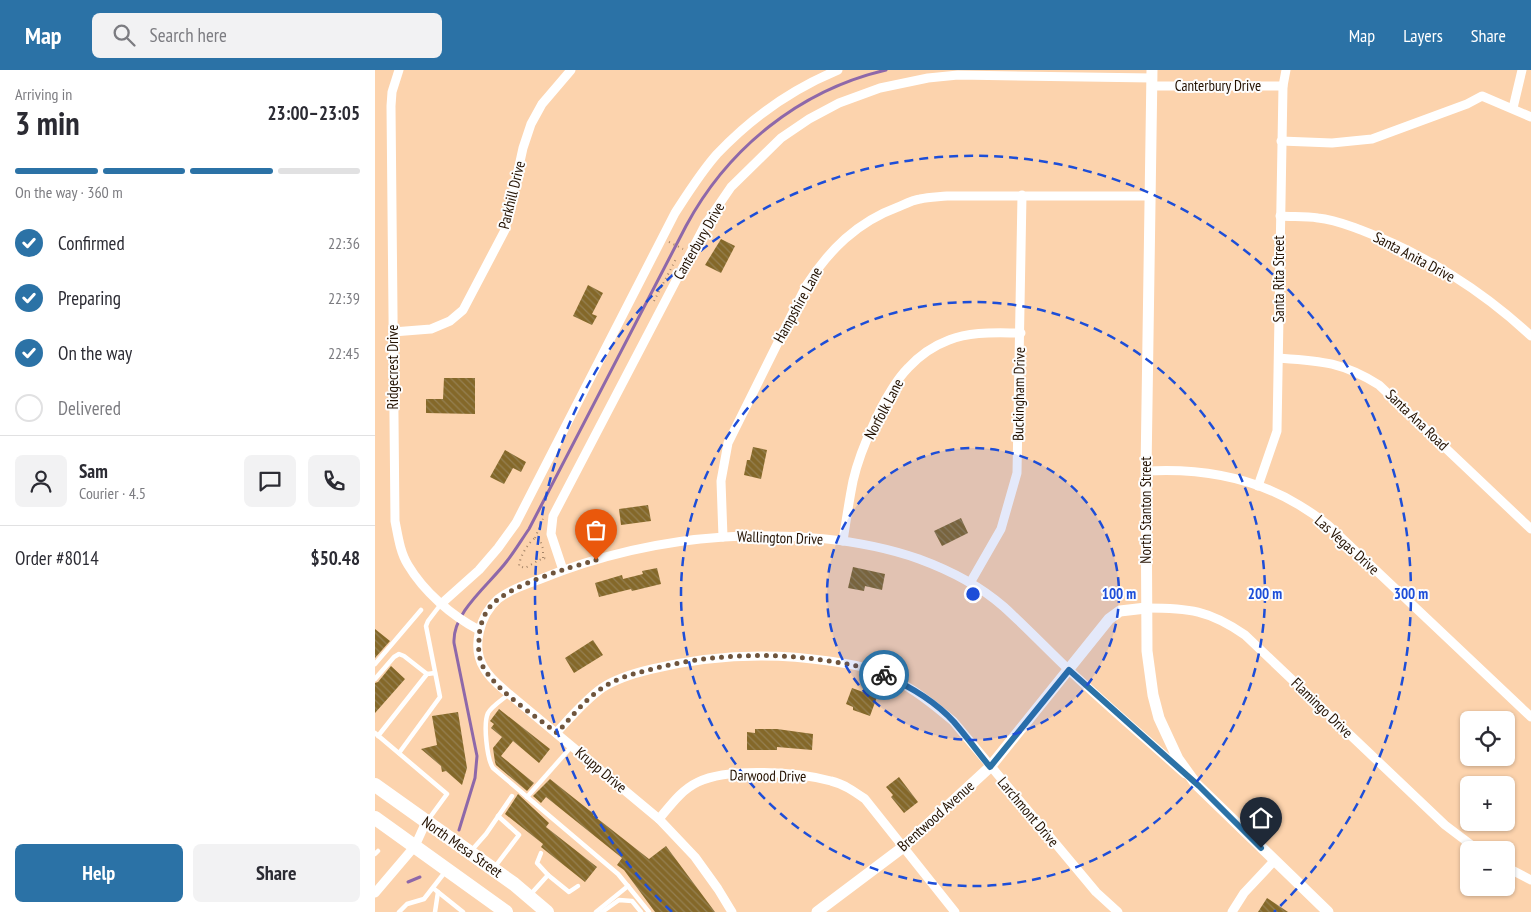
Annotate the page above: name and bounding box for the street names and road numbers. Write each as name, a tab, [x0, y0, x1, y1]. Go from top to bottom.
street label: Canterbury Drive	[1175, 76, 1261, 95]
street label: Parkhill Drive	[494, 159, 529, 231]
street label: Canterbury Drive	[669, 199, 728, 283]
street label: Santa Anita Drive	[1370, 227, 1458, 286]
street label: Santa Rita Street	[1269, 235, 1288, 323]
street label: Hampshire Lane	[769, 264, 826, 346]
street label: Ridgecrest Drive	[383, 325, 402, 409]
street label: Buckingham Drive	[1008, 347, 1029, 441]
street label: Norfolk Lane	[860, 375, 907, 442]
street label: Santa Ana Road	[1382, 385, 1453, 454]
street label: North Stanton Street	[1136, 456, 1155, 564]
street label: Las Vegas Drive	[1311, 511, 1383, 579]
street label: Wallington Drive	[737, 526, 824, 549]
street label: Flamingo Drive	[1287, 673, 1357, 742]
street label: Krupp Drive	[572, 743, 631, 797]
street label: Darwood Drive	[730, 765, 806, 786]
street label: Larchmont Drive	[994, 773, 1063, 851]
street label: Brentwood Avenue	[893, 776, 978, 855]
street label: North Mesa Street	[418, 812, 506, 881]

